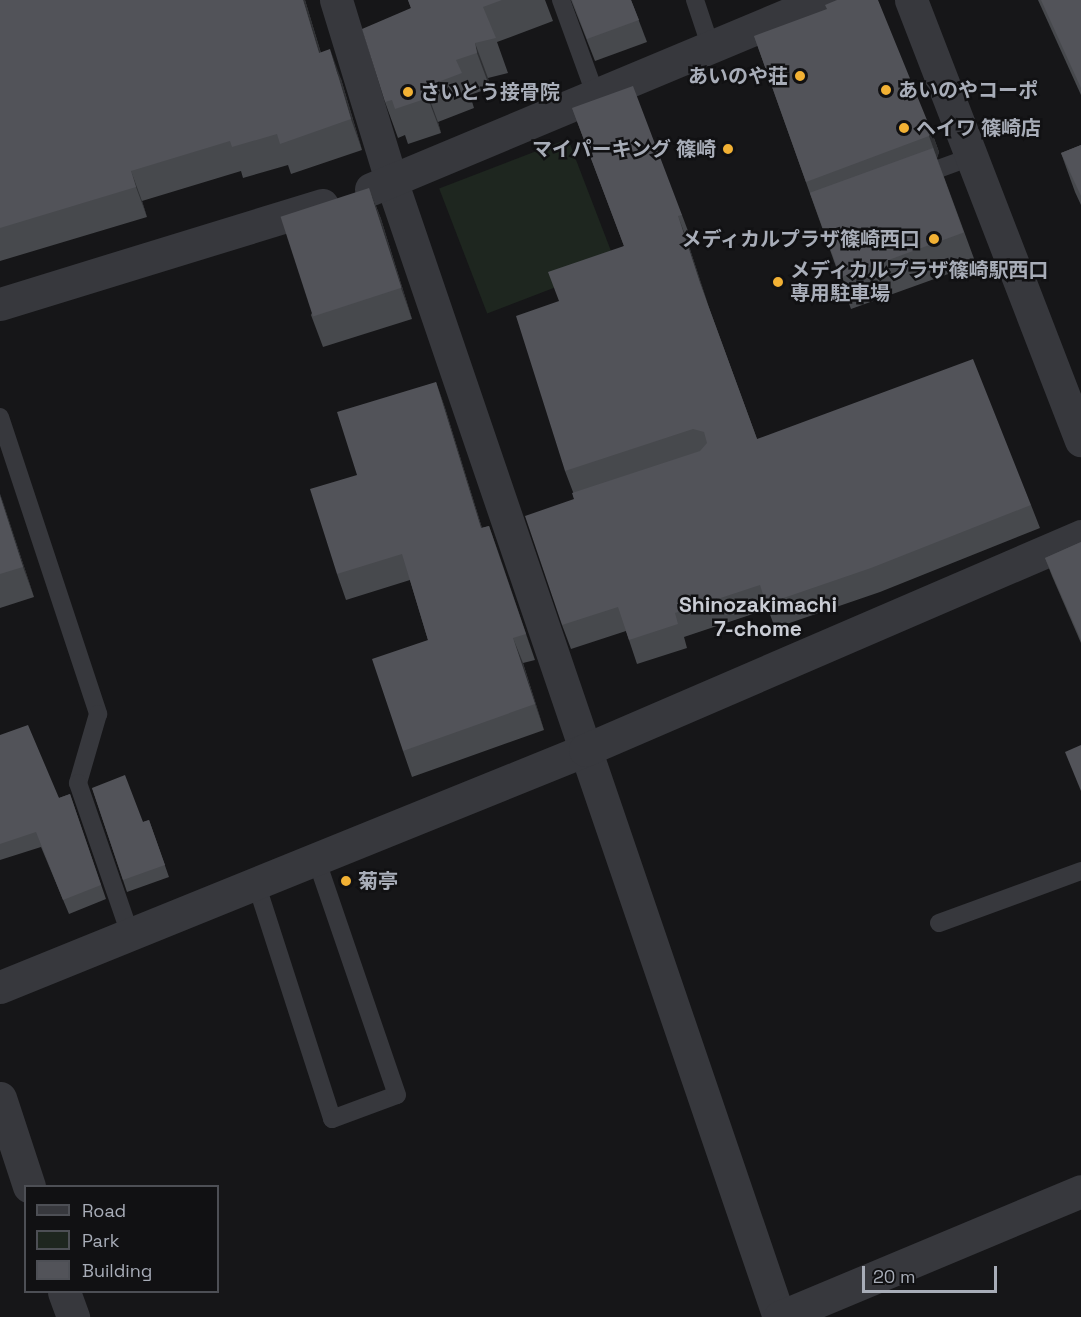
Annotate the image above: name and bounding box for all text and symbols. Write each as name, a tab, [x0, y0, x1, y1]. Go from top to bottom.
place label: あいのや荘	[688, 64, 788, 88]
marker: あいのや荘	[793, 69, 807, 83]
place label: あいのやコーポ	[898, 78, 1038, 102]
place label: さいとう接骨院	[420, 80, 560, 104]
marker: あいのやコーポ	[879, 83, 893, 97]
marker: さいとう接骨院	[401, 85, 415, 99]
place label: ヘイワ 篠崎店	[916, 116, 1041, 140]
marker: ヘイワ 篠崎店	[897, 121, 911, 135]
place label: マイパーキング 篠崎	[531, 137, 716, 161]
marker: マイパーキング 篠崎	[721, 142, 735, 156]
place label: メディカルプラザ篠崎西口	[680, 227, 920, 251]
marker: メディカルプラザ篠崎西口	[925, 230, 943, 248]
place label: メディカルプラザ篠崎駅西口 専用駐車場	[790, 258, 1050, 305]
marker: メディカルプラザ篠崎駅西口 専用駐車場	[771, 275, 785, 289]
district label: Shinozakimachi 7-chome	[679, 592, 837, 642]
place label: 菊亭	[358, 869, 398, 893]
marker: 菊亭	[339, 874, 353, 888]
legend	[24, 1185, 219, 1293]
text: Road	[82, 1199, 126, 1222]
text: Park	[82, 1229, 119, 1252]
scale bar	[865, 1254, 1000, 1292]
text: Building	[82, 1259, 152, 1282]
text: 20 m	[873, 1265, 916, 1288]

